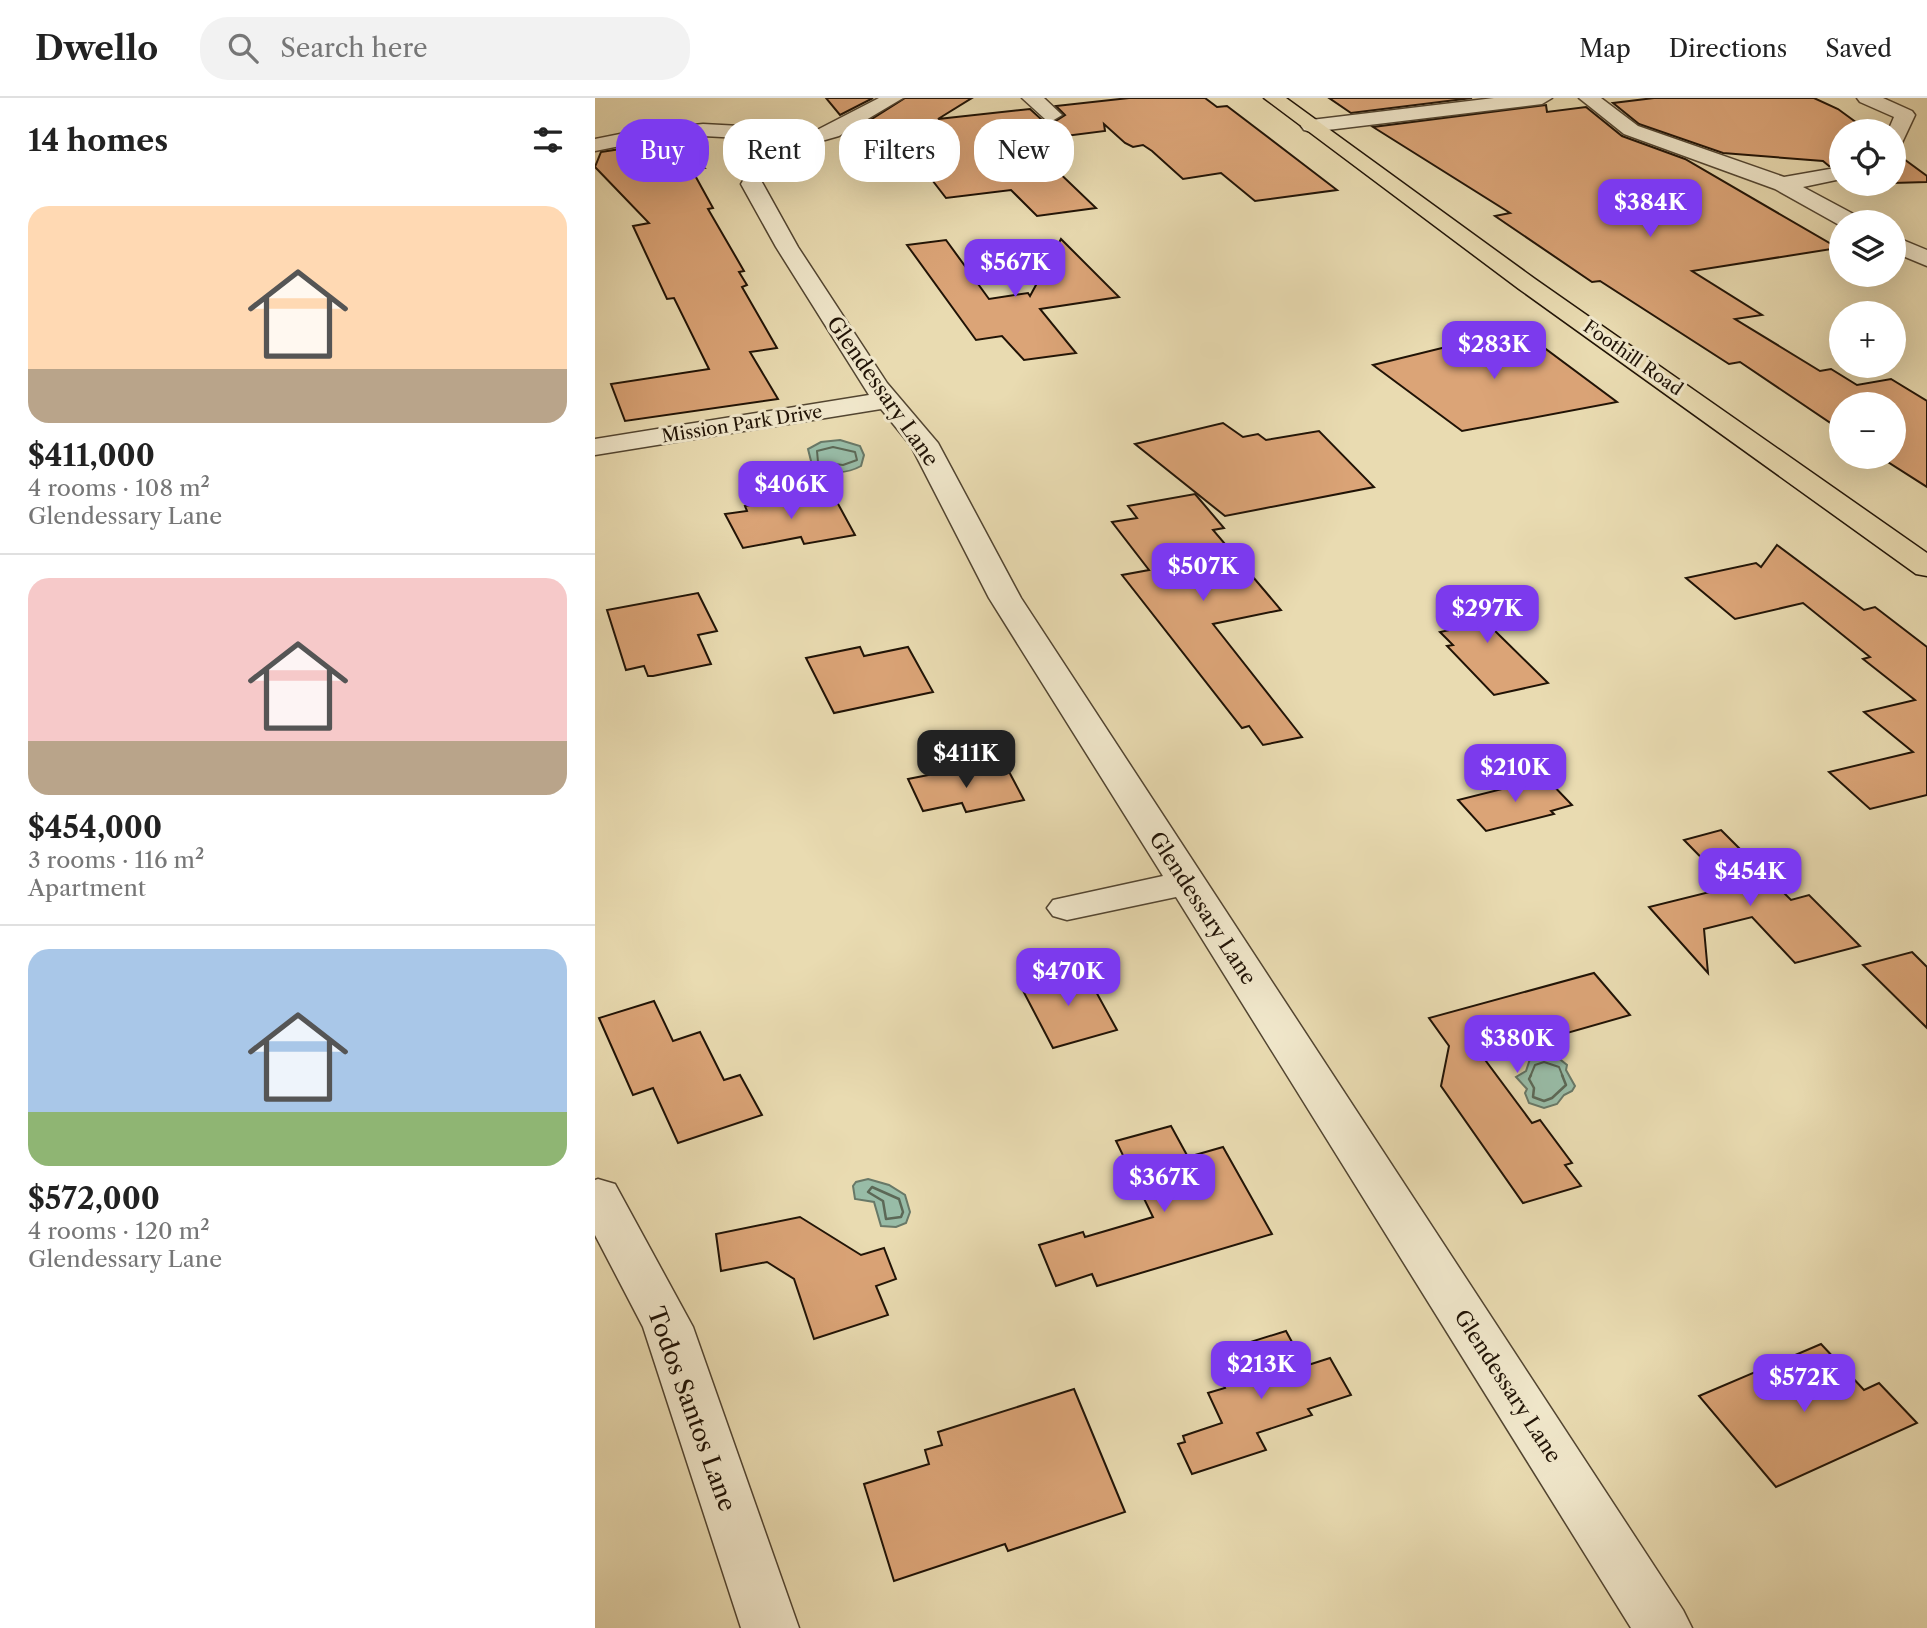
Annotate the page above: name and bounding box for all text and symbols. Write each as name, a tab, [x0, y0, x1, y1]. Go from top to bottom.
search box	[200, 17, 690, 80]
text: Dwello	[35, 28, 158, 69]
icon: search	[224, 29, 262, 67]
text: Search here	[280, 32, 428, 64]
text: Map	[1579, 34, 1631, 63]
text: Directions	[1669, 34, 1787, 63]
text: Saved	[1825, 34, 1892, 63]
chip: Buy	[616, 119, 709, 182]
chip: Rent	[723, 119, 825, 182]
chip: Filters	[839, 119, 960, 182]
chip: New	[974, 119, 1074, 182]
map controls	[1829, 119, 1906, 469]
button: locate	[1829, 119, 1906, 196]
icon: filters	[529, 121, 567, 159]
text: 14 homes	[28, 122, 168, 159]
pin: $384K	[1601, 180, 1699, 239]
text: $384K	[1614, 188, 1686, 216]
button: layers	[1829, 210, 1906, 287]
pin: $567K	[966, 240, 1064, 299]
text: $567K	[980, 248, 1050, 276]
icon: home	[235, 251, 361, 377]
button: +	[1829, 301, 1906, 378]
street label: Glendessary Lane	[822, 311, 944, 471]
street label: Foothill Road	[1579, 316, 1687, 400]
pin: $283K	[1445, 322, 1543, 381]
text: $283K	[1458, 330, 1530, 358]
button: −	[1829, 392, 1906, 469]
street label: Mission Park Drive	[660, 400, 824, 448]
text: $411,000	[28, 437, 155, 474]
pin: $406K	[742, 462, 840, 521]
text: $406K	[754, 470, 828, 498]
text: 4 rooms · 108 m²	[28, 474, 210, 502]
text: Glendessary Lane	[28, 502, 222, 530]
pin: $507K	[1154, 544, 1252, 603]
text: $507K	[1168, 552, 1238, 580]
pin: $297K	[1438, 586, 1536, 645]
text: $297K	[1452, 594, 1522, 622]
icon: home	[235, 623, 361, 749]
pin: $411K	[917, 730, 1015, 790]
text: $411K	[933, 739, 999, 767]
pin: $210K	[1466, 744, 1564, 804]
text: $210K	[1480, 753, 1550, 781]
text: $454,000	[28, 809, 162, 846]
street label: Glendessary Lane	[1144, 827, 1262, 989]
text: 3 rooms · 116 m²	[28, 846, 204, 874]
pin: $454K	[1701, 848, 1799, 908]
text: $454K	[1714, 857, 1786, 885]
text: Apartment	[28, 874, 146, 902]
pin: $470K	[1019, 948, 1117, 1008]
text: $470K	[1032, 957, 1104, 985]
icon: home	[235, 994, 361, 1120]
pin: $380K	[1468, 1016, 1566, 1075]
text: $380K	[1480, 1024, 1554, 1052]
pin: $367K	[1115, 1154, 1213, 1214]
text: $367K	[1129, 1163, 1199, 1191]
text: $572,000	[28, 1180, 160, 1217]
text: 4 rooms · 120 m²	[28, 1217, 210, 1245]
text: Glendessary Lane	[28, 1245, 222, 1273]
street label: Todos Santos Lane	[642, 1303, 742, 1515]
street label: Glendessary Lane	[1449, 1305, 1567, 1467]
pin: $213K	[1212, 1342, 1310, 1401]
text: $213K	[1227, 1350, 1295, 1378]
pin: $572K	[1755, 1354, 1853, 1414]
text: $572K	[1769, 1363, 1839, 1391]

